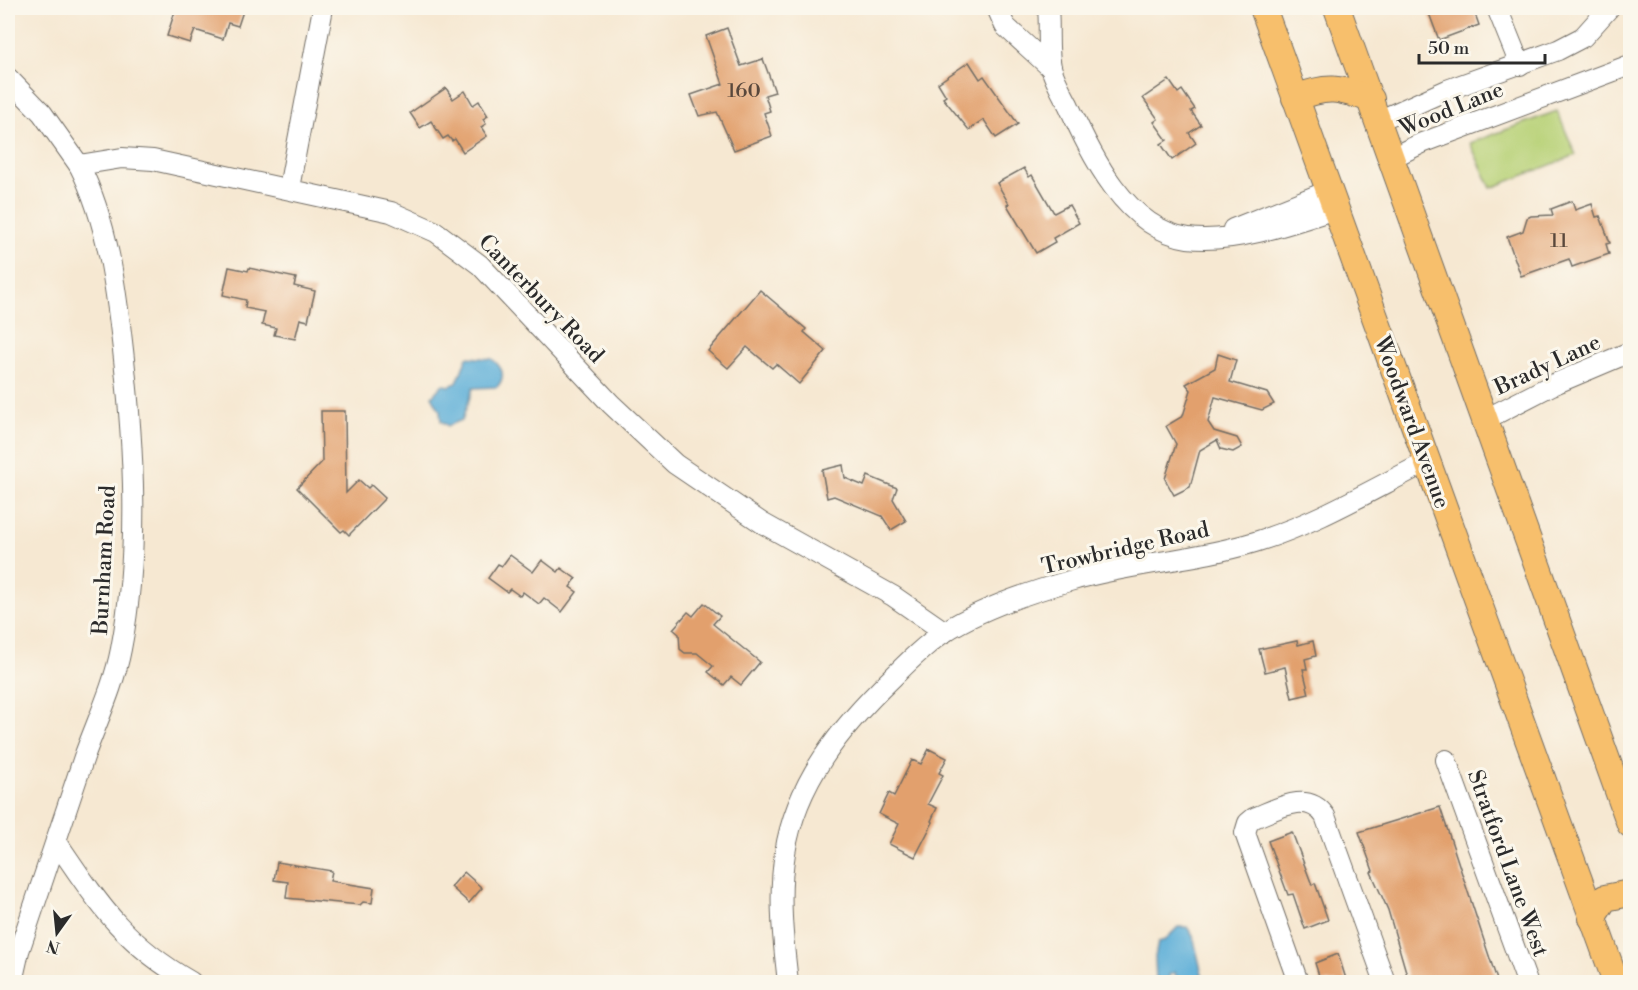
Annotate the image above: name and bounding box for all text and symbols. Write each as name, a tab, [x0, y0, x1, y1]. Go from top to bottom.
scale bar	[1419, 27, 1545, 65]
text: 50 m	[1428, 37, 1470, 60]
street label: Wood Lane	[1395, 76, 1508, 143]
house number: 160	[727, 79, 761, 104]
street label: Canterbury Road	[473, 229, 610, 370]
house number: 11	[1550, 229, 1568, 254]
street label: Brady Lane	[1489, 329, 1605, 402]
street label: Woodward Avenue	[1368, 332, 1455, 512]
street label: Burnham Road	[87, 484, 122, 637]
street label: Trowbridge Road	[1039, 516, 1212, 581]
street label: Stratford Lane West	[1461, 766, 1554, 961]
north arrow	[27, 903, 87, 963]
text: N	[44, 935, 62, 958]

